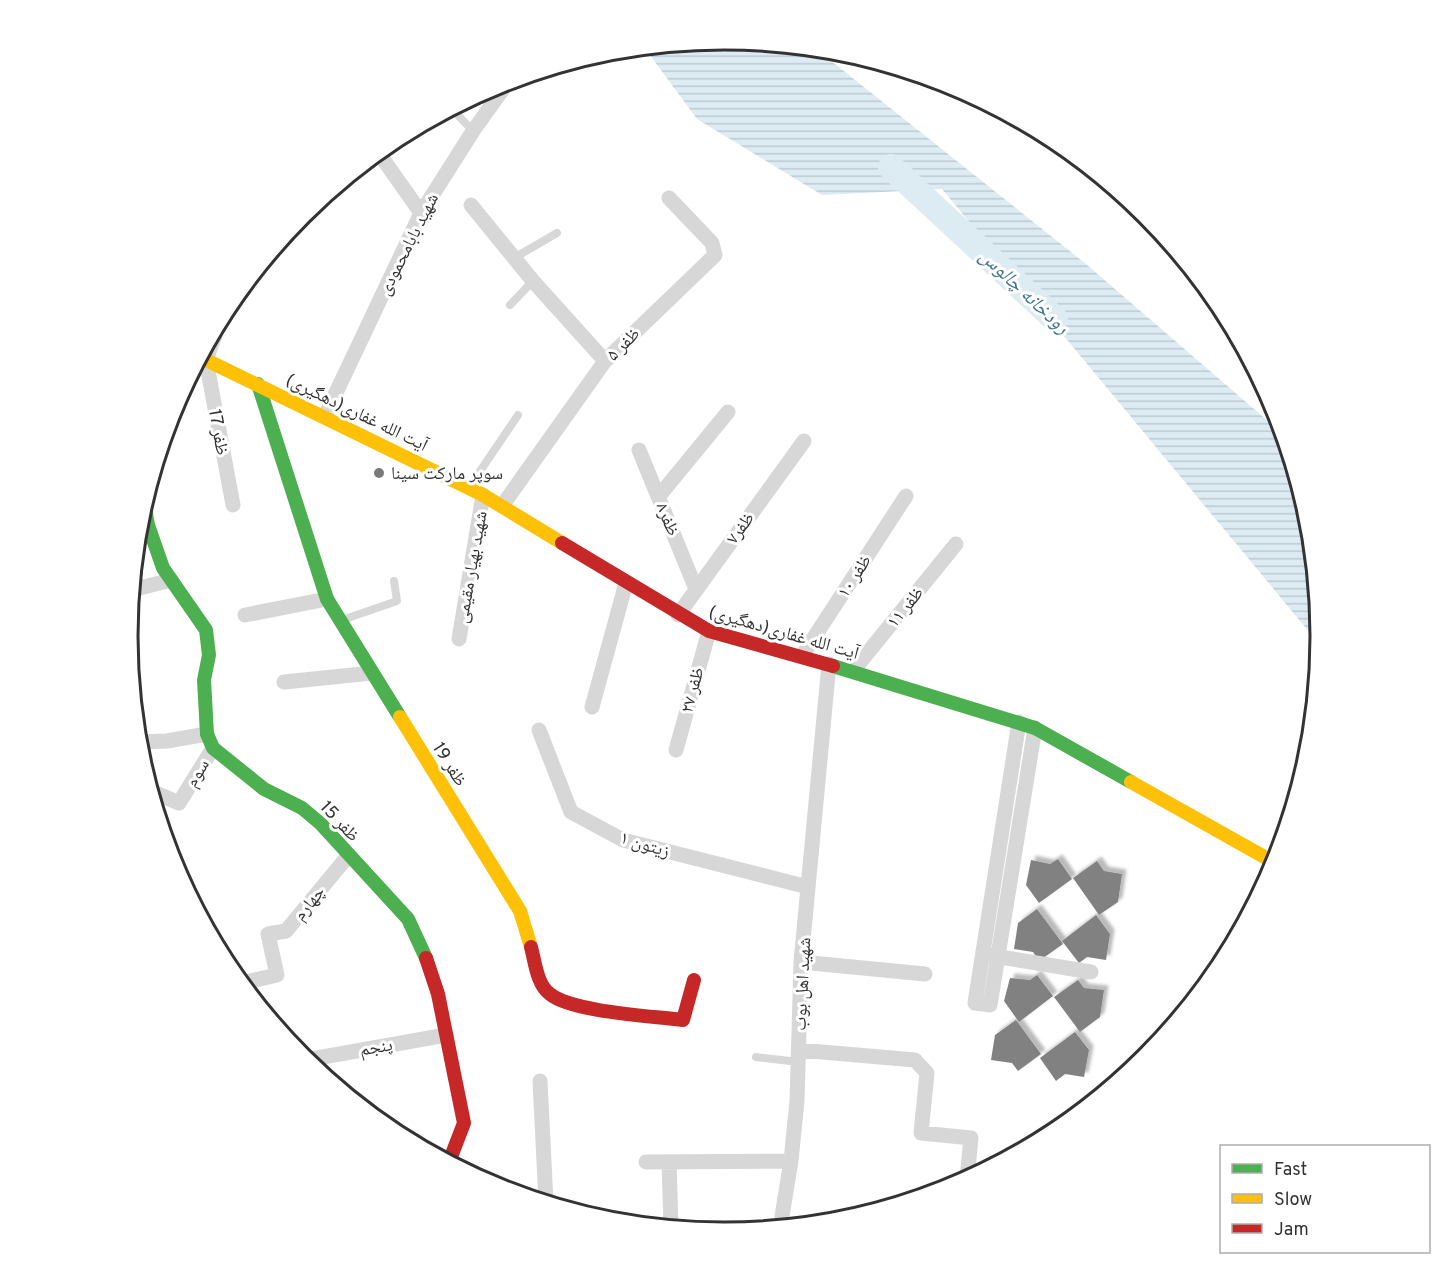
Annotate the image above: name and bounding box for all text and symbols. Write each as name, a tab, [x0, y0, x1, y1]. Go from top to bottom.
street label: شهید بابامحمودی	[374, 190, 445, 300]
water label: رودخانه چالوس	[973, 244, 1074, 341]
street label: ظفر ۵	[602, 323, 646, 367]
street label: آیت الله غفاری(دهگیری)	[282, 369, 431, 458]
street label: ظفر 17	[202, 407, 233, 457]
place label: سوپر مارکت سینا	[391, 463, 503, 486]
marker: سوپر مارکت سینا	[372, 466, 386, 480]
street label: ظفر۸	[650, 499, 684, 540]
street label: ظفر۷	[722, 508, 761, 549]
street label: شهید بهیار مقیمی	[451, 509, 494, 625]
street label: ظفر ۱۰	[833, 551, 878, 603]
street label: ظفر ۱۱	[883, 583, 930, 633]
street label: آیت الله غفاری(دهگیری)	[706, 601, 862, 666]
street label: ظفر ۲۷	[676, 665, 711, 716]
street label: ظفر 19	[426, 738, 471, 791]
street label: سوم	[181, 755, 216, 792]
street label: ظفر 15	[314, 797, 364, 848]
street label: زیتون ۱	[617, 827, 672, 864]
street label: چهارم	[289, 882, 331, 926]
street label: شهید اهل بوب	[790, 937, 817, 1031]
street label: پنجم	[358, 1034, 394, 1063]
legend	[1220, 1145, 1430, 1253]
text: Fast	[1274, 1159, 1307, 1182]
text: Slow	[1274, 1189, 1312, 1212]
text: Jam	[1274, 1219, 1309, 1242]

